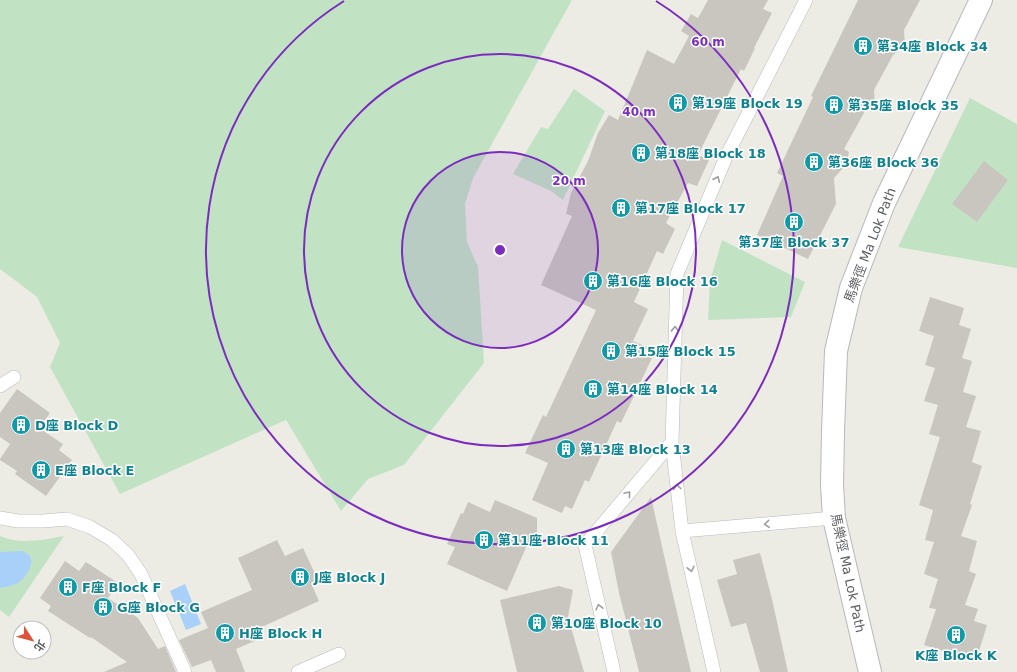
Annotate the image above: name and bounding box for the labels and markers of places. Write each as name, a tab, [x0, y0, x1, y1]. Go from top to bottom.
building icon: 第34座 Block 34	[852, 35, 874, 57]
place label: 第34座 Block 34	[877, 39, 988, 54]
building icon: 第19座 Block 19	[667, 92, 689, 114]
building icon: 第35座 Block 35	[823, 94, 845, 116]
place label: 第19座 Block 19	[692, 96, 803, 111]
place label: 第35座 Block 35	[848, 98, 959, 113]
building icon: 第18座 Block 18	[630, 142, 652, 164]
place label: 第18座 Block 18	[655, 146, 766, 161]
building icon: 第36座 Block 36	[803, 151, 825, 173]
place label: 第36座 Block 36	[828, 155, 939, 170]
building icon: 第17座 Block 17	[610, 197, 632, 219]
place label: 第17座 Block 17	[635, 201, 746, 216]
building icon: 第37座 Block 37	[783, 211, 805, 233]
place label: 第37座 Block 37	[739, 235, 849, 250]
centre of rings	[493, 243, 507, 257]
building icon: 第16座 Block 16	[582, 270, 604, 292]
place label: 第16座 Block 16	[607, 274, 718, 289]
building icon: 第15座 Block 15	[600, 340, 622, 362]
place label: 第15座 Block 15	[625, 344, 736, 359]
building icon: 第14座 Block 14	[582, 378, 604, 400]
place label: 第14座 Block 14	[607, 382, 718, 397]
building icon: D座 Block D	[10, 414, 32, 436]
place label: D座 Block D	[35, 418, 118, 433]
building icon: 第13座 Block 13	[555, 438, 577, 460]
place label: 第13座 Block 13	[580, 442, 691, 457]
building icon: E座 Block E	[30, 459, 52, 481]
place label: E座 Block E	[55, 463, 134, 478]
building icon: 第11座 Block 11	[473, 529, 495, 551]
place label: 第11座 Block 11	[498, 533, 609, 548]
building icon: J座 Block J	[289, 566, 311, 588]
place label: J座 Block J	[313, 570, 385, 585]
building icon: F座 Block F	[57, 576, 79, 598]
place label: F座 Block F	[82, 580, 161, 595]
building icon: G座 Block G	[92, 596, 114, 618]
place label: G座 Block G	[117, 600, 200, 615]
building icon: 第10座 Block 10	[526, 612, 548, 634]
place label: 第10座 Block 10	[551, 616, 662, 631]
building icon: H座 Block H	[214, 622, 236, 644]
building icon: K座 Block K	[945, 624, 967, 646]
place label: H座 Block H	[239, 626, 322, 641]
place label: K座 Block K	[915, 648, 998, 663]

